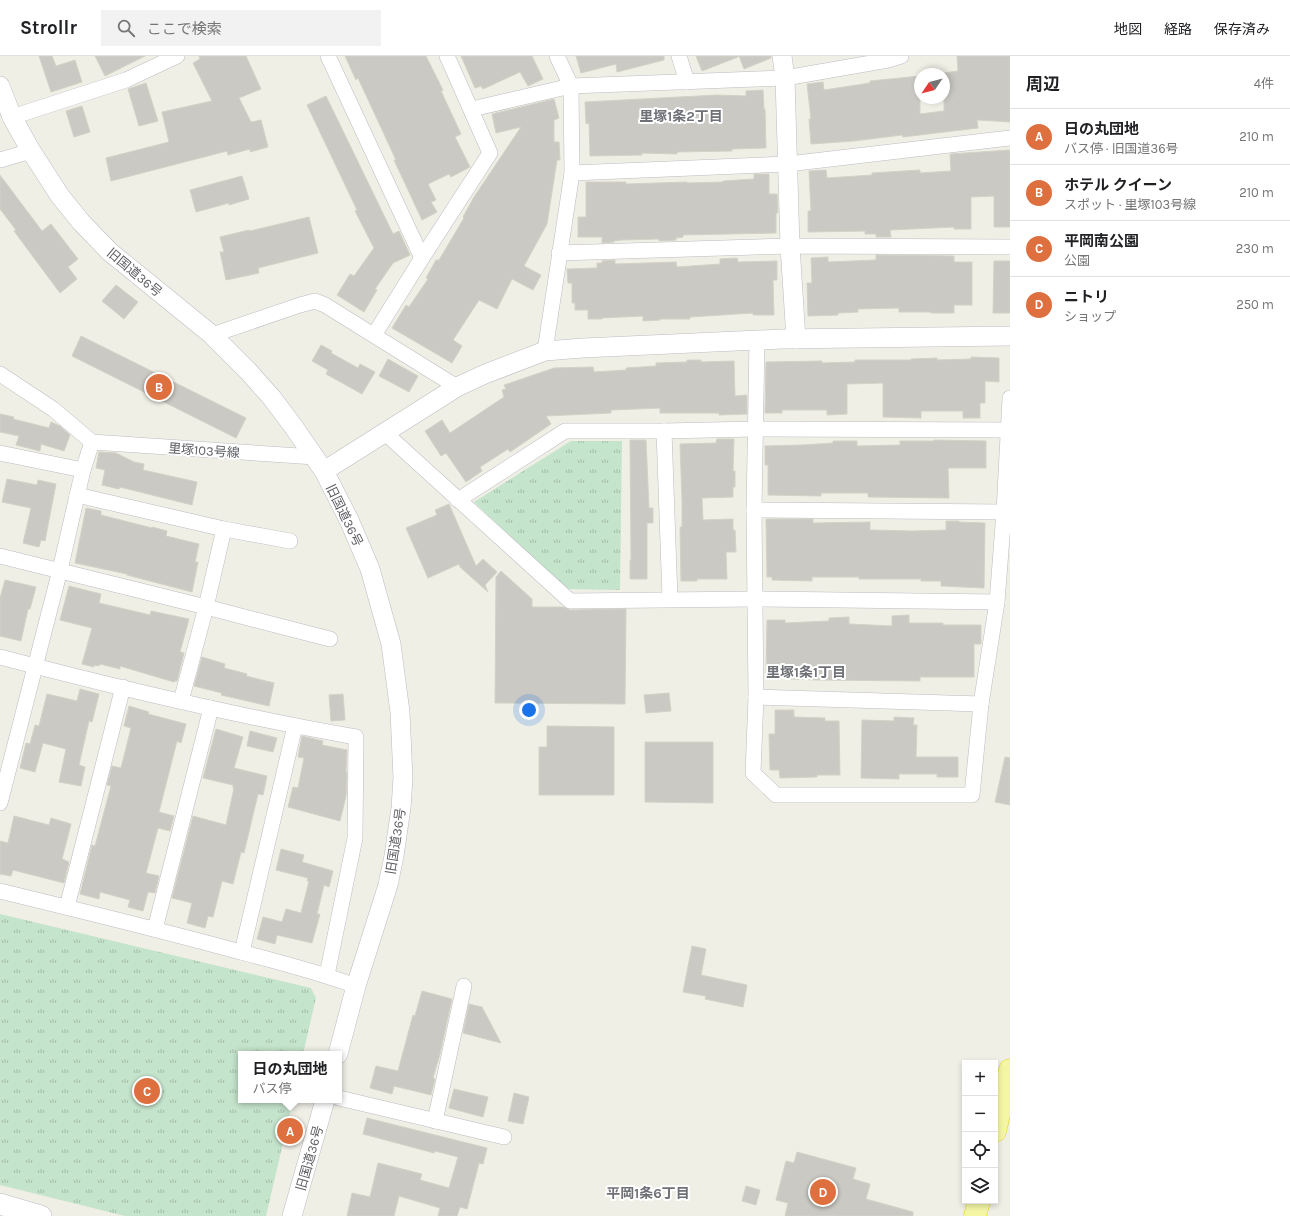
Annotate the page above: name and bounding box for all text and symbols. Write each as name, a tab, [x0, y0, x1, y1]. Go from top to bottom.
search box	[101, 10, 381, 46]
text: Strollr	[20, 17, 77, 39]
icon: search	[115, 17, 137, 39]
text: ここで検索	[147, 20, 222, 38]
text: 地図	[1114, 21, 1142, 38]
text: 経路	[1164, 21, 1192, 38]
text: 保存済み	[1214, 21, 1270, 38]
north arrow	[914, 68, 950, 104]
text: 周辺	[1026, 74, 1060, 94]
text: 4件	[1254, 76, 1274, 91]
district label: 里塚1条2丁目	[639, 108, 723, 125]
text: 日の丸団地	[1064, 120, 1139, 138]
text: A	[1035, 129, 1043, 144]
text: 210 m	[1239, 129, 1274, 144]
text: バス停 · 旧国道36号	[1064, 141, 1179, 156]
text: ホテル クイーン	[1064, 176, 1172, 194]
text: B	[1035, 185, 1043, 200]
text: 210 m	[1239, 185, 1274, 200]
text: スポット · 里塚103号線	[1064, 197, 1196, 212]
text: 平岡南公園	[1064, 232, 1139, 250]
text: C	[1035, 241, 1043, 256]
text: 230 m	[1236, 241, 1274, 256]
street label: 旧国道36号	[104, 245, 165, 300]
text: 公園	[1064, 253, 1090, 268]
text: ニトリ	[1064, 288, 1109, 306]
text: D	[1035, 297, 1043, 312]
text: 250 m	[1236, 297, 1274, 312]
text: ショップ	[1064, 309, 1116, 324]
pin: B	[146, 372, 172, 402]
street label: 里塚103号線	[168, 441, 240, 460]
street label: 旧国道36号	[323, 482, 366, 549]
district label: 里塚1条1丁目	[766, 664, 846, 681]
your location	[519, 700, 539, 720]
street label: 旧国道36号	[383, 807, 408, 875]
popup	[238, 1051, 342, 1103]
text: 日の丸団地	[252, 1060, 328, 1078]
map controls	[962, 1060, 998, 1204]
button: +	[962, 1060, 998, 1096]
pin: C	[134, 1076, 160, 1106]
text: バス停	[252, 1081, 292, 1096]
button: −	[962, 1096, 998, 1132]
pin: A	[277, 1116, 303, 1146]
street label: 旧国道36号	[293, 1124, 326, 1192]
button: locate	[962, 1132, 998, 1168]
button: layers	[962, 1168, 998, 1204]
pin: D	[810, 1177, 836, 1207]
district label: 平岡1条6丁目	[606, 1185, 690, 1202]

